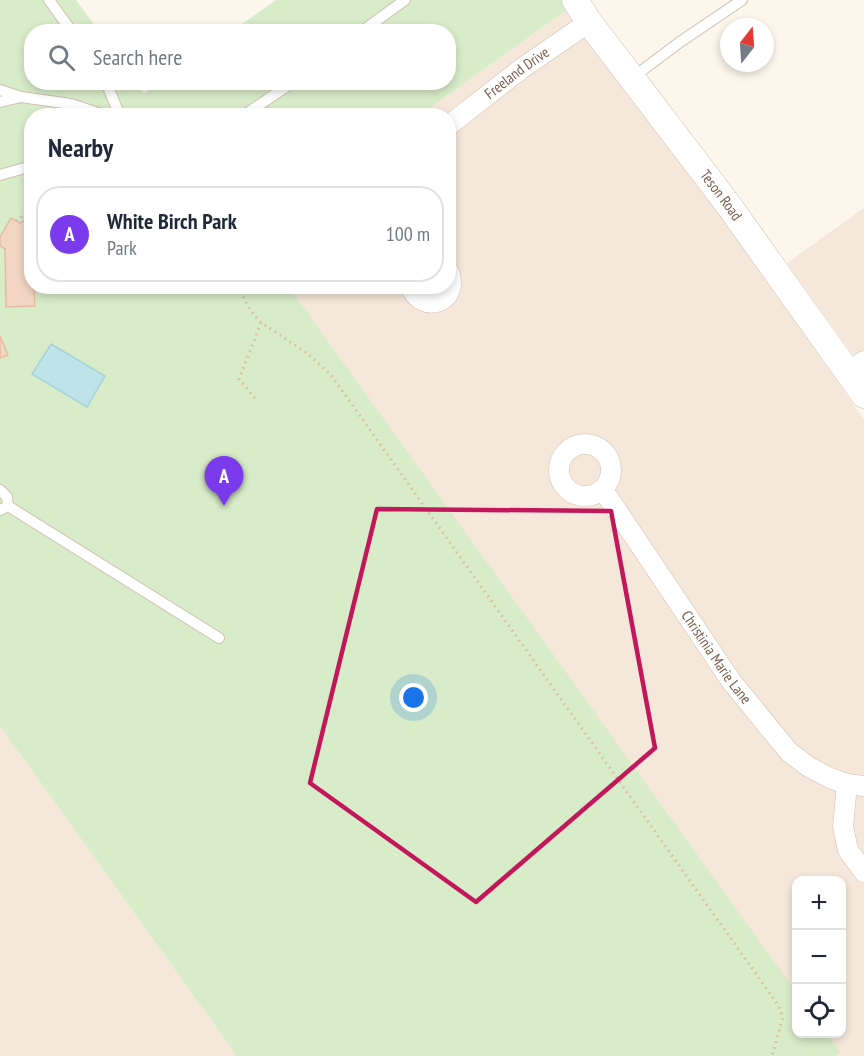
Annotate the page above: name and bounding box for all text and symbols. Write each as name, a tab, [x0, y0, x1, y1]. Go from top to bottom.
north arrow	[720, 18, 774, 72]
search box	[24, 24, 456, 90]
icon: search	[45, 41, 78, 74]
street label: Freeland Drive	[481, 42, 553, 103]
text: Search here	[93, 43, 182, 71]
text: Nearby	[48, 131, 113, 164]
street label: Teson Road	[696, 166, 746, 224]
text: White Birch Park	[107, 207, 237, 235]
text: A	[64, 221, 75, 247]
text: 100 m	[386, 221, 430, 247]
text: Park	[107, 235, 137, 261]
pin: A	[204, 456, 244, 506]
street label: Christinia Marie Lane	[677, 607, 756, 708]
your location	[399, 683, 428, 712]
map controls	[792, 876, 846, 1038]
button: +	[792, 876, 846, 930]
button: −	[792, 930, 846, 984]
button: locate	[792, 984, 846, 1038]

